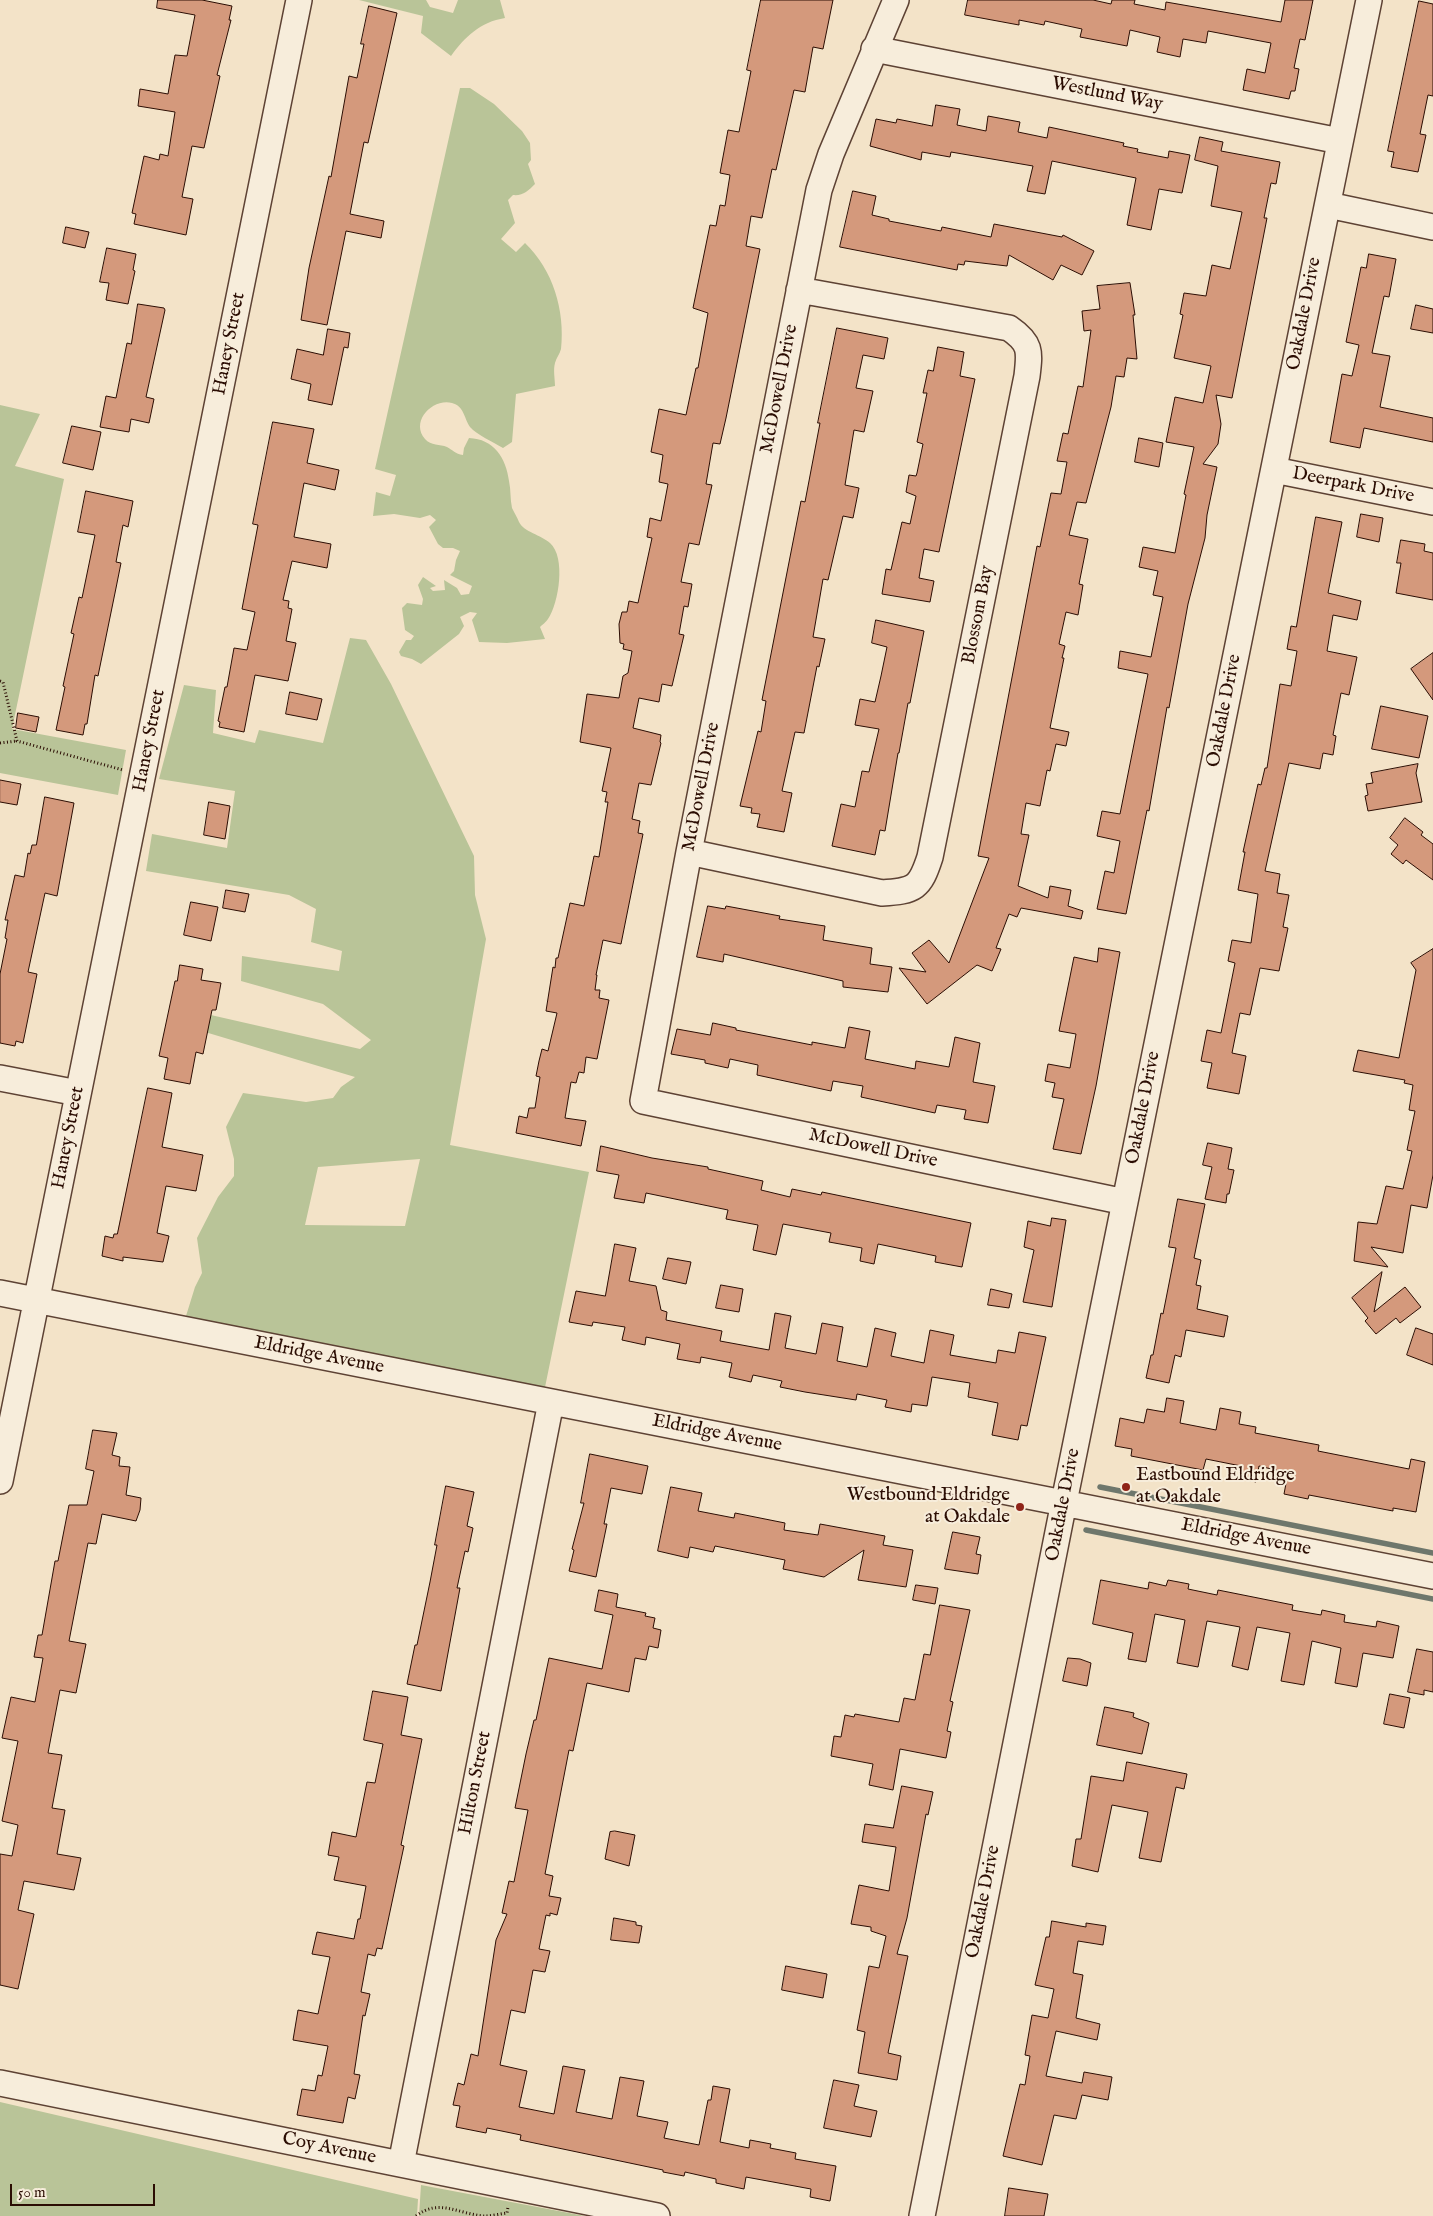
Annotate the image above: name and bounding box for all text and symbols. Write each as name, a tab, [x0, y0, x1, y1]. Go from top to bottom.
street label: Westlund Way	[1049, 73, 1165, 117]
street label: Oakdale Drive	[1283, 256, 1327, 372]
street label: Haney Street	[209, 291, 251, 397]
street label: McDowell Drive	[756, 323, 804, 455]
street label: Deerpark Drive	[1290, 463, 1416, 509]
street label: Blossom Bay	[958, 564, 1000, 666]
street label: Oakdale Drive	[1203, 653, 1247, 769]
street label: Haney Street	[129, 688, 171, 794]
street label: McDowell Drive	[678, 721, 726, 853]
street label: Oakdale Drive	[1122, 1050, 1166, 1166]
street label: Haney Street	[48, 1085, 90, 1191]
street label: McDowell Drive	[807, 1124, 939, 1174]
street label: Eldridge Avenue	[252, 1332, 386, 1380]
street label: Eldridge Avenue	[650, 1410, 784, 1458]
street label: Oakdale Drive	[1042, 1447, 1086, 1563]
place label: Eastbound Eldridge at Oakdale	[1136, 1465, 1295, 1509]
marker: Eastbound Eldridge at Oakdale	[1120, 1481, 1132, 1493]
place label: Westbound Eldridge at Oakdale	[847, 1485, 1010, 1529]
marker: Westbound Eldridge at Oakdale	[1014, 1501, 1026, 1513]
street label: Eldridge Avenue	[1179, 1514, 1313, 1562]
street label: Hilton Street	[455, 1729, 497, 1837]
street label: Oakdale Drive	[962, 1844, 1006, 1960]
street label: Coy Avenue	[280, 2128, 378, 2170]
scale bar	[12, 2174, 158, 2206]
text: 50 m	[18, 2183, 46, 2202]

